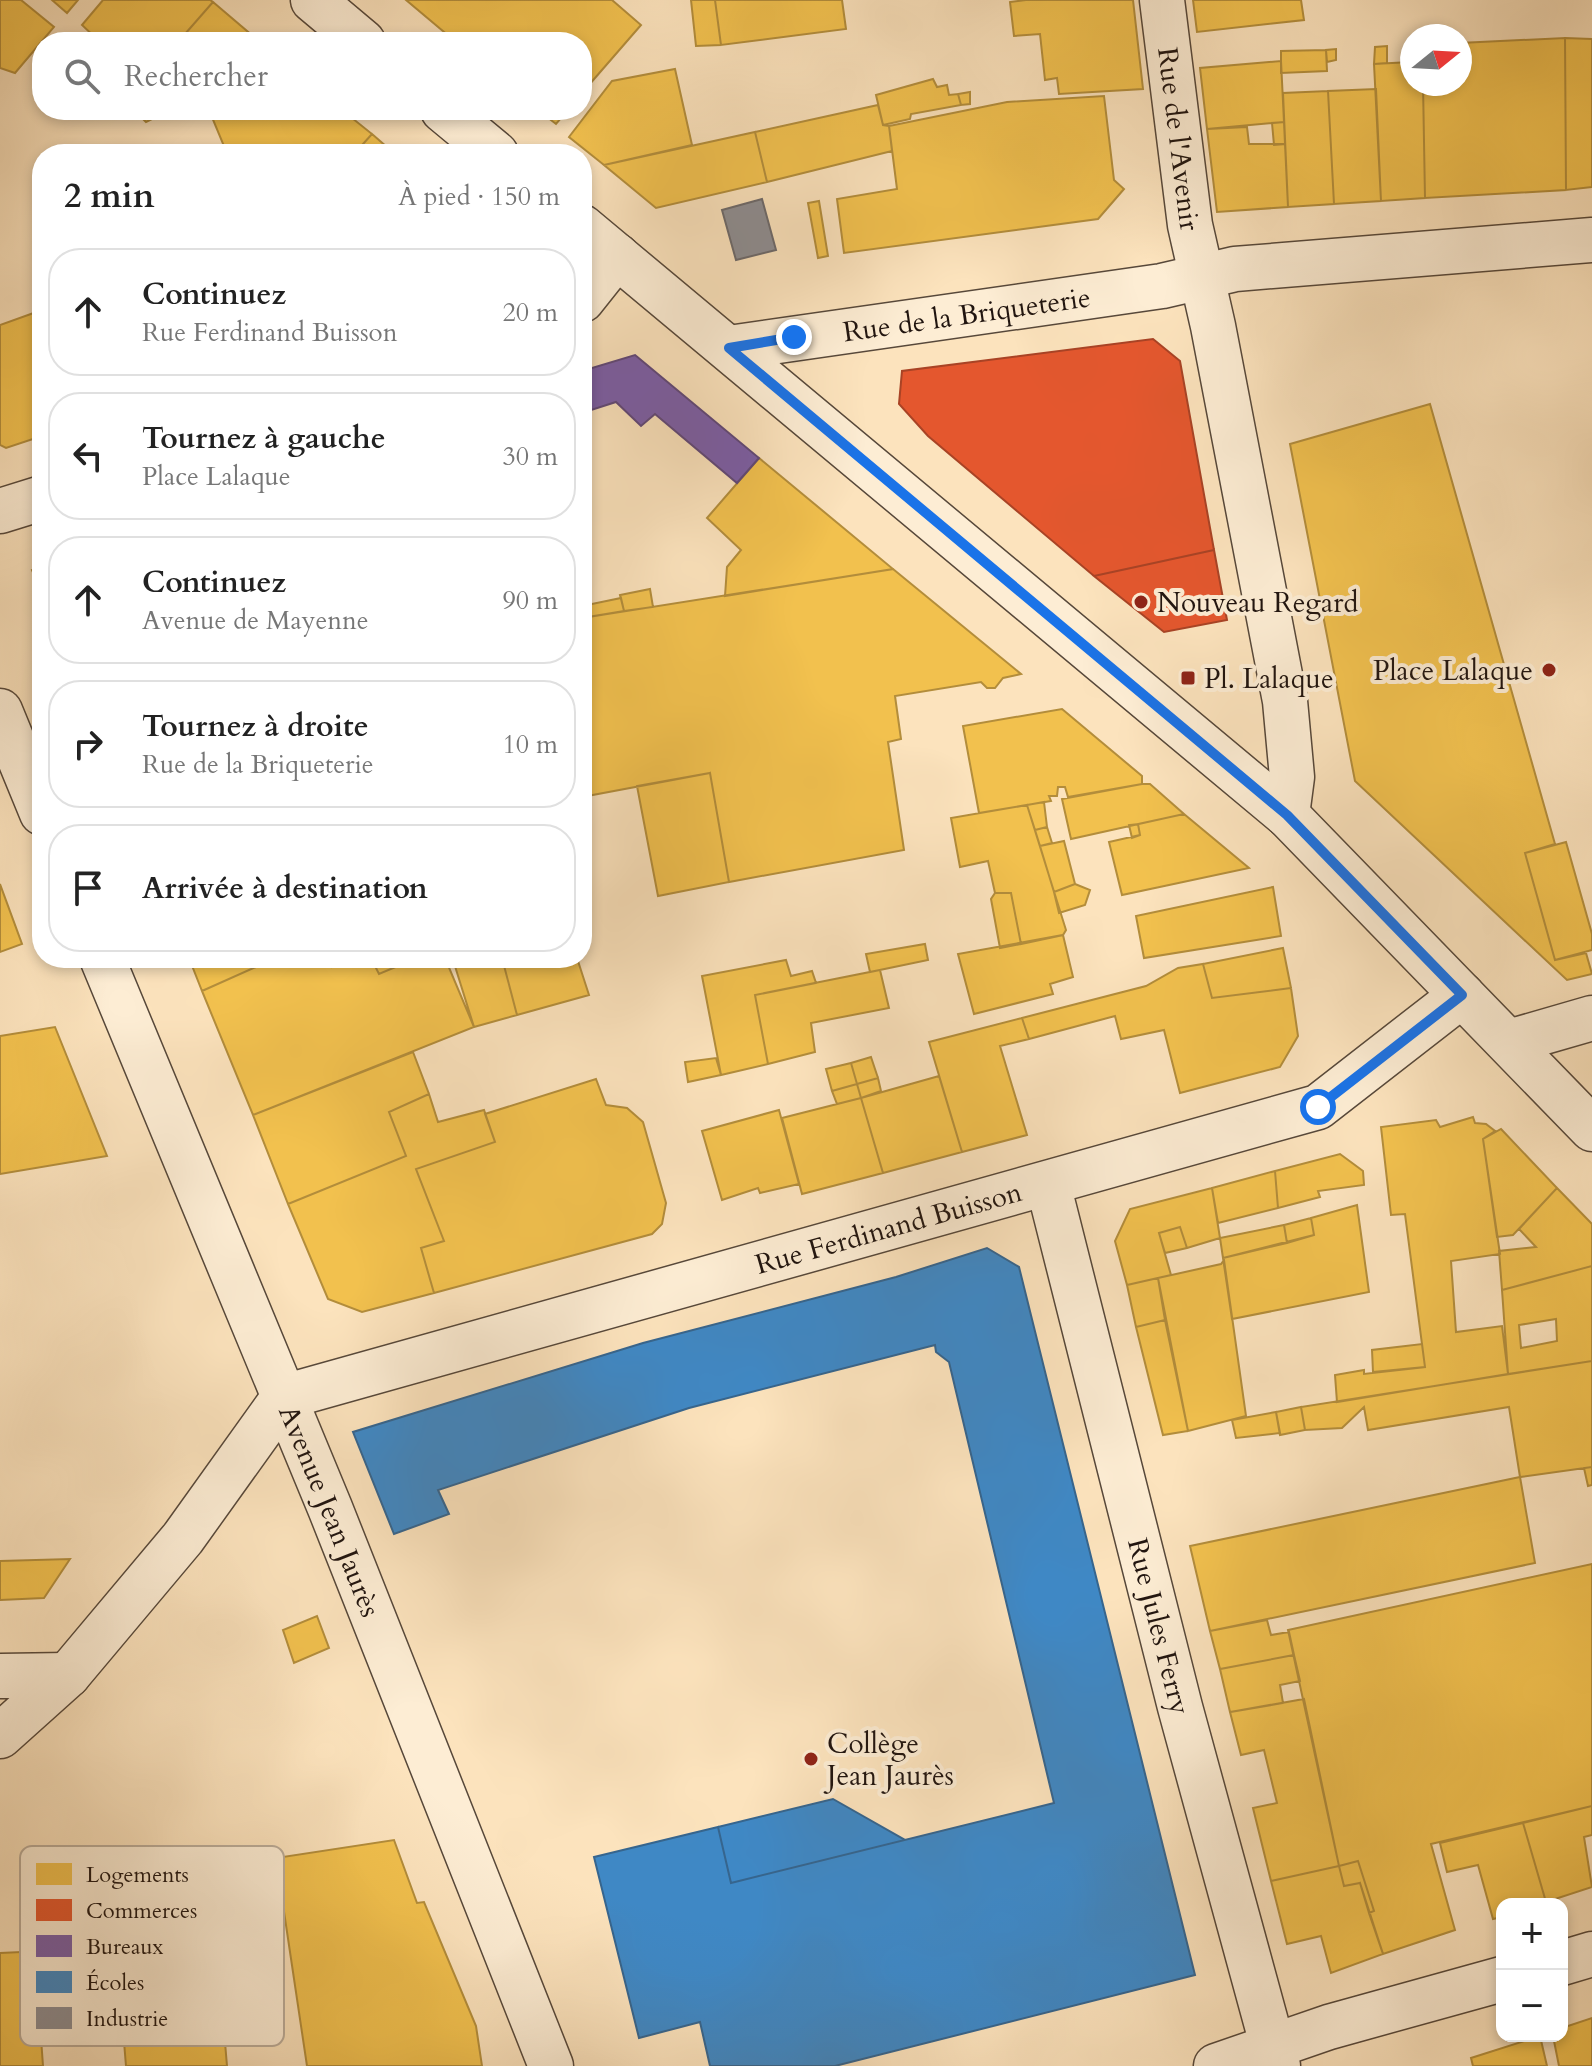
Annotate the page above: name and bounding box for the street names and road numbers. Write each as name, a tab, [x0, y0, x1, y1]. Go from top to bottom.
street label: Rue de l'Avenir	[1148, 45, 1209, 236]
street label: Rue de la Briqueterie	[841, 278, 1093, 351]
street label: Rue Ferdinand Buisson	[751, 1173, 1026, 1284]
street label: Avenue Jean Jaurès	[269, 1399, 389, 1623]
street label: Rue Jules Ferry	[1118, 1534, 1199, 1719]

